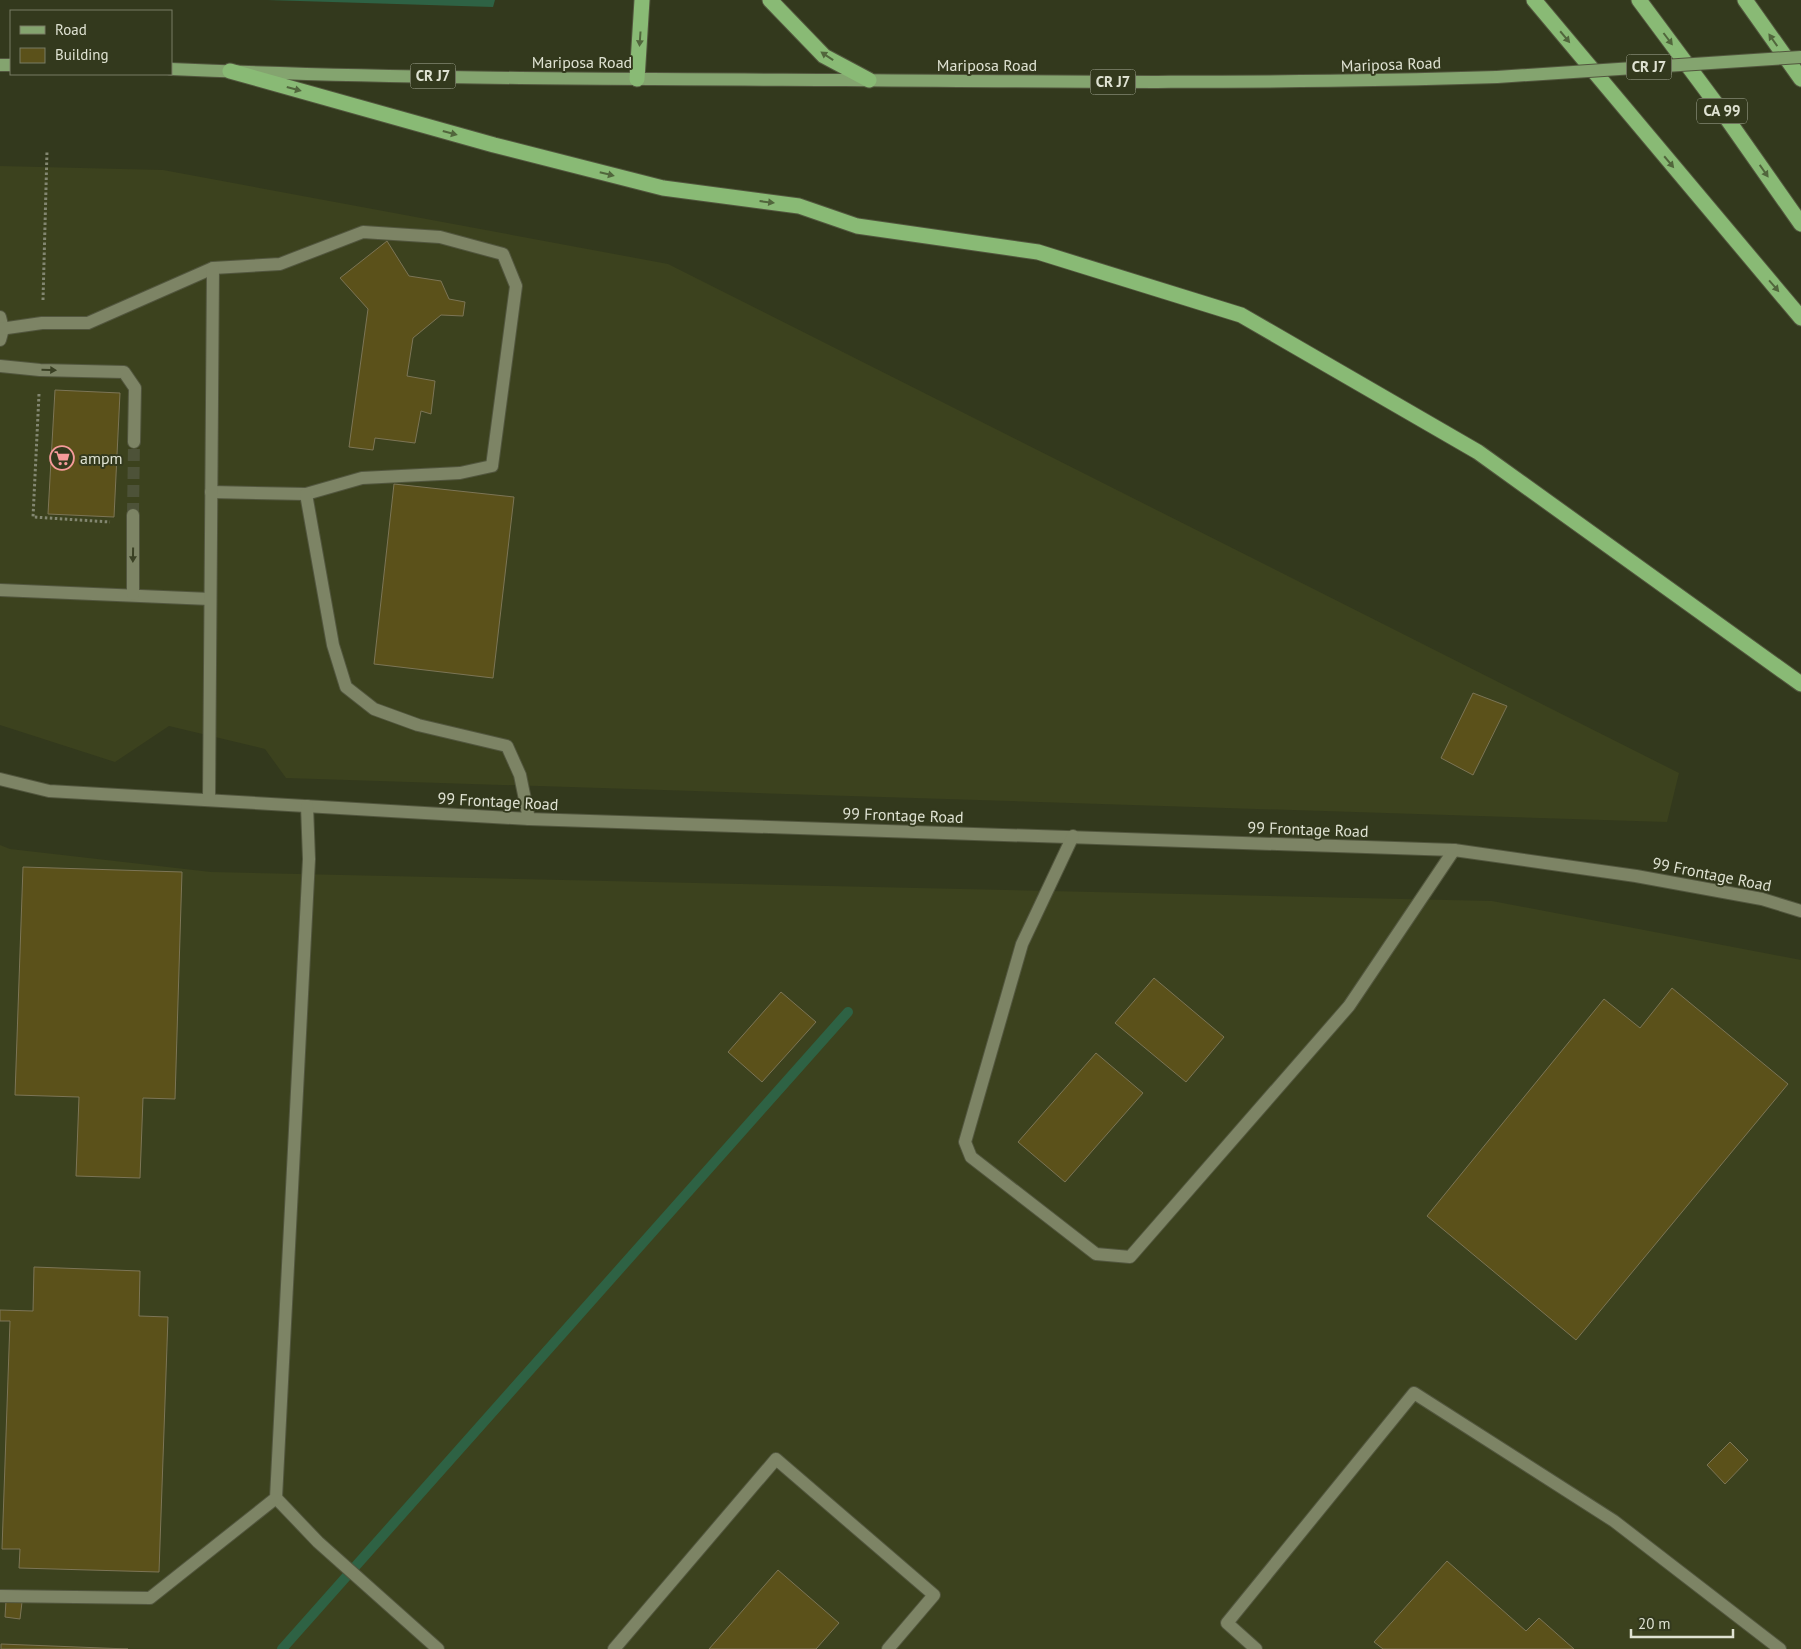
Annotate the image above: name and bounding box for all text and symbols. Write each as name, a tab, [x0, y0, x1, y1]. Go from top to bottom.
legend	[10, 10, 172, 75]
text: Road	[55, 20, 87, 39]
one-way arrow	[1559, 31, 1571, 43]
one-way arrow	[635, 32, 643, 48]
one-way arrow	[1663, 32, 1673, 46]
one-way arrow	[1768, 33, 1778, 46]
text: Building	[55, 45, 109, 64]
one-way arrow	[820, 51, 834, 61]
street label: Mariposa Road	[532, 52, 632, 72]
street label: Mariposa Road	[1340, 52, 1442, 76]
road number: CR J7	[1626, 54, 1672, 80]
street label: Mariposa Road	[937, 55, 1037, 75]
road number: CR J7	[410, 64, 456, 88]
road number: CR J7	[1090, 70, 1136, 94]
one-way arrow	[286, 85, 301, 93]
road number: CA 99	[1697, 98, 1747, 124]
one-way arrow	[443, 129, 458, 137]
one-way arrow	[1664, 155, 1675, 168]
one-way arrow	[1758, 164, 1768, 177]
one-way arrow	[600, 170, 615, 178]
one-way arrow	[759, 198, 775, 206]
one-way arrow	[1768, 280, 1780, 292]
one-way arrow	[41, 366, 57, 374]
supermarket icon: ampm	[49, 445, 75, 471]
place label: ampm	[80, 448, 123, 468]
one-way arrow	[129, 547, 137, 563]
street label: 99 Frontage Road	[437, 788, 559, 814]
street label: 99 Frontage Road	[842, 803, 964, 827]
street label: 99 Frontage Road	[1247, 817, 1369, 841]
street label: 99 Frontage Road	[1651, 853, 1773, 895]
scale bar	[1631, 1606, 1734, 1638]
text: 20 m	[1638, 1614, 1671, 1633]

